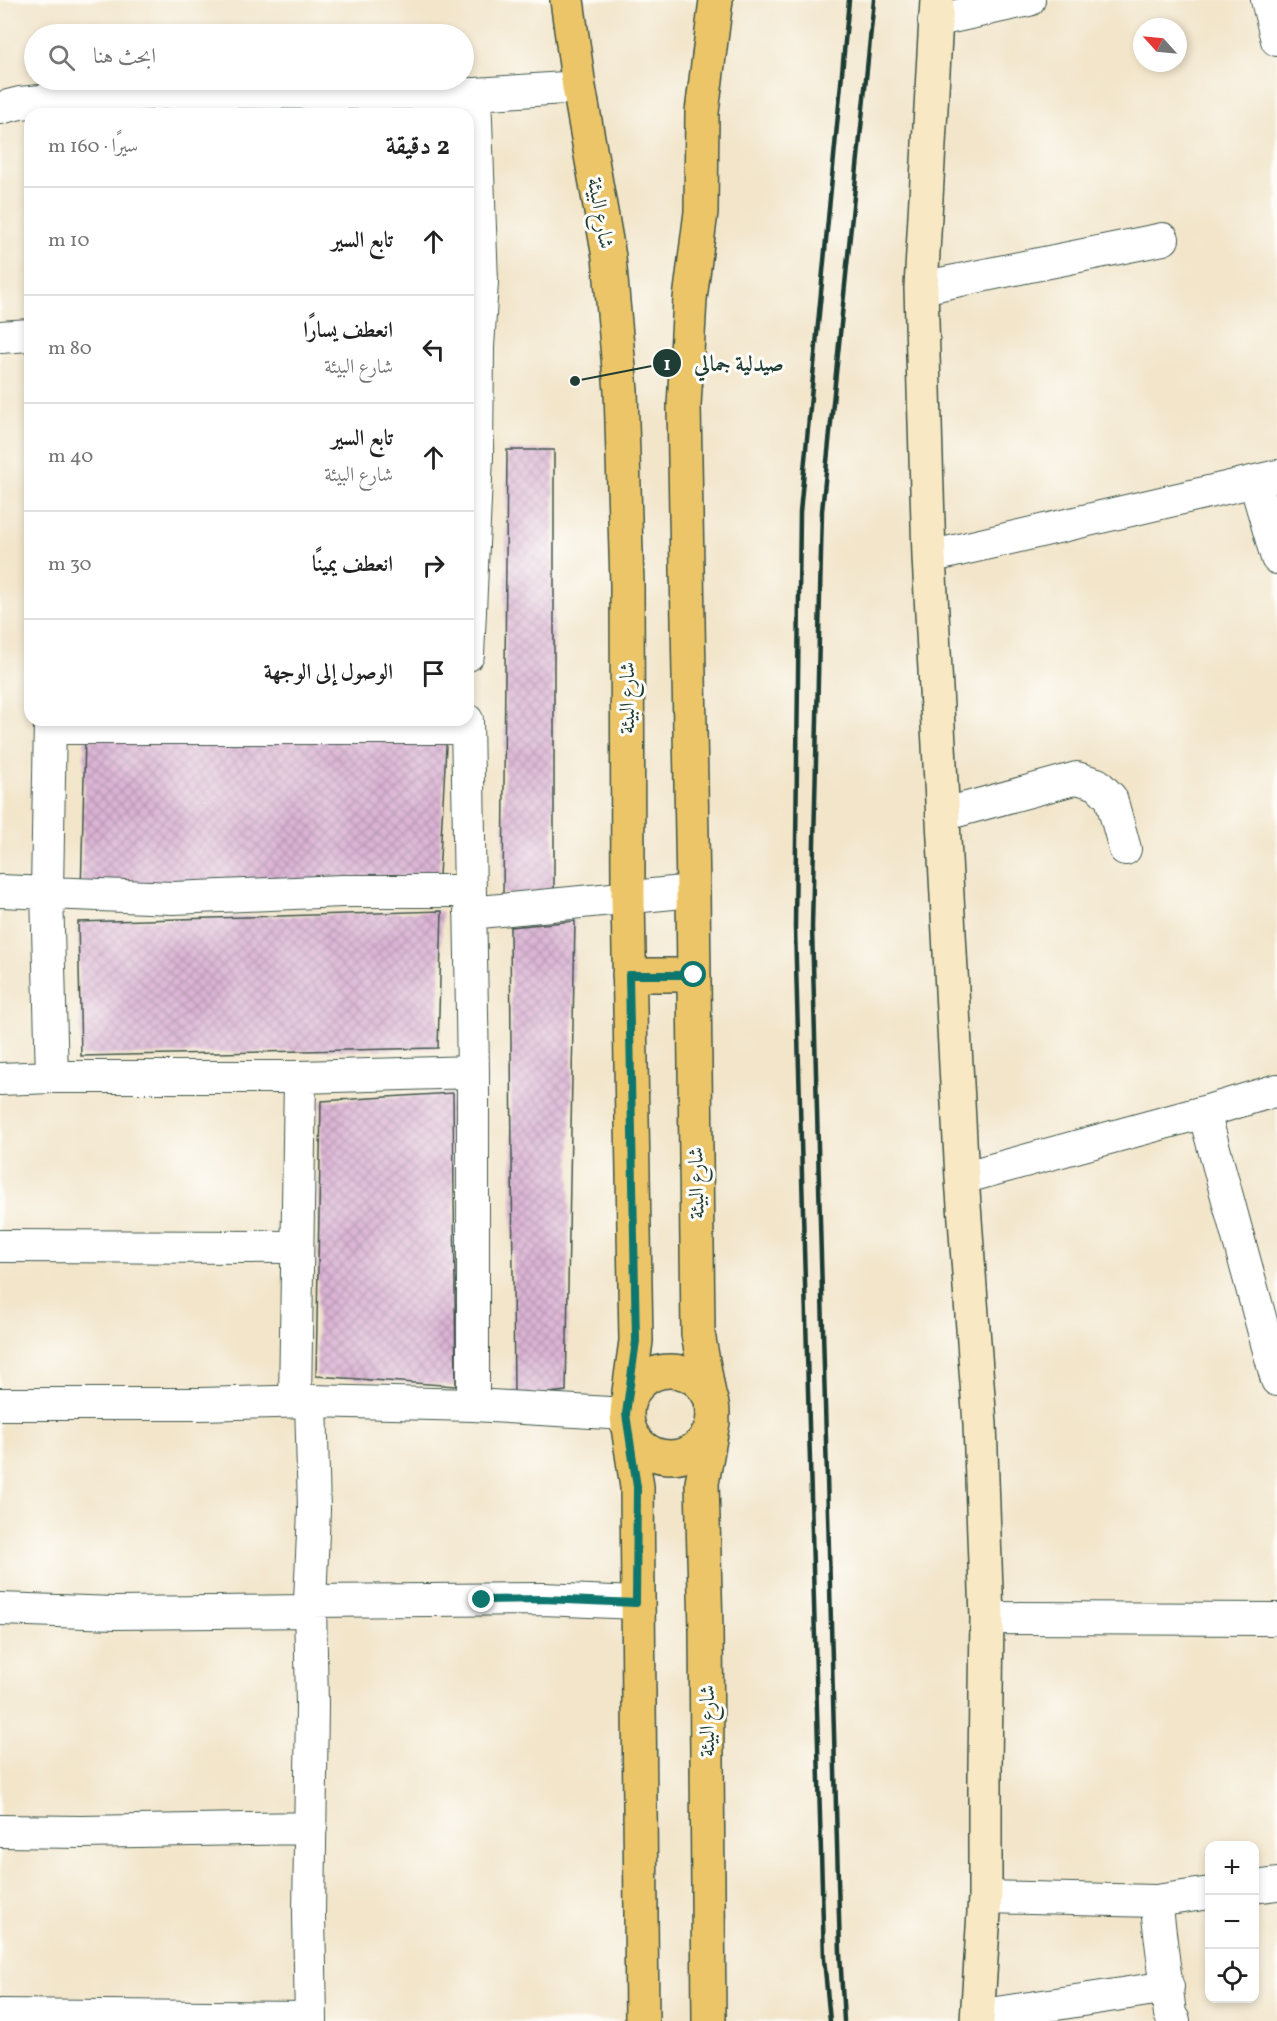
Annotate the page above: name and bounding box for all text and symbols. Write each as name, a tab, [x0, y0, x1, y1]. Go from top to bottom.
north arrow	[1133, 18, 1187, 72]
search box	[24, 24, 474, 90]
icon: search	[45, 41, 78, 74]
text: ابحث هنا	[93, 42, 156, 73]
text: 2 دقيقة	[386, 129, 450, 165]
text: سيرًا · 160 m	[48, 133, 138, 161]
street label: شارع البيئة	[577, 175, 620, 252]
icon: ahead	[417, 225, 450, 258]
text: تابع السير	[331, 226, 393, 257]
text: 10 m	[48, 227, 89, 255]
text: انعطف يسارًا	[303, 316, 393, 347]
icon: left	[417, 333, 450, 366]
text: 80 m	[48, 335, 92, 363]
callout: صيدلية جمالي	[652, 343, 796, 383]
text: صيدلية جمالي	[693, 350, 784, 382]
text: 1	[663, 353, 671, 378]
text: شارع البيئة	[324, 354, 393, 382]
text: تابع السير	[331, 424, 393, 455]
icon: ahead	[417, 441, 450, 474]
text: 40 m	[48, 443, 93, 471]
text: شارع البيئة	[324, 462, 393, 490]
icon: right	[417, 549, 450, 582]
text: انعطف يمينًا	[312, 550, 393, 581]
text: 30 m	[48, 551, 92, 579]
icon: arrive	[417, 657, 450, 690]
text: الوصول إلى الوجهة	[264, 658, 393, 689]
street label: شارع البيئة	[614, 662, 645, 734]
route start	[680, 961, 706, 987]
street label: شارع البيئة	[682, 1147, 715, 1219]
route end	[468, 1586, 494, 1612]
street label: شارع البيئة	[694, 1685, 725, 1757]
map controls	[1205, 1841, 1259, 2003]
button: +	[1205, 1841, 1259, 1895]
button: −	[1205, 1895, 1259, 1949]
button: locate	[1205, 1949, 1259, 2003]

